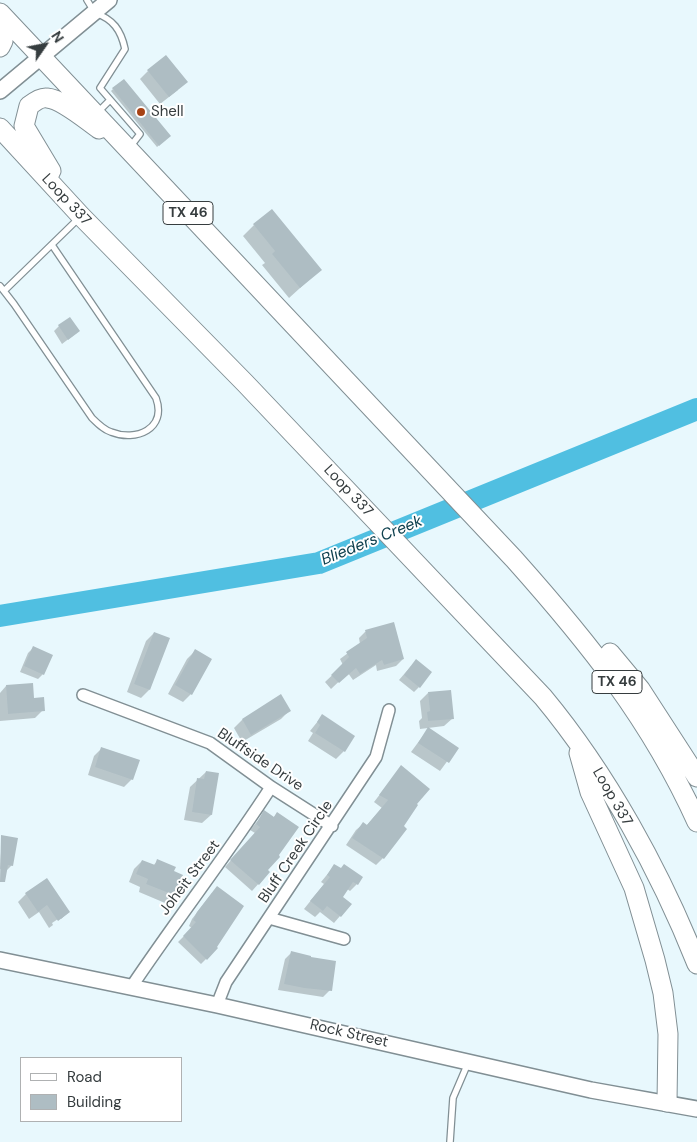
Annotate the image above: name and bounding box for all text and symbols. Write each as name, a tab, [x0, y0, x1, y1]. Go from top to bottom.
north arrow	[20, 20, 70, 70]
text: N	[47, 28, 68, 46]
place label: Shell	[151, 103, 184, 121]
marker: Shell	[135, 106, 147, 118]
street label: Loop 337	[38, 170, 94, 230]
road number: TX 46	[163, 202, 213, 224]
street label: Loop 337	[320, 461, 376, 521]
water label: Blieders Creek	[319, 512, 425, 570]
road number: TX 46	[592, 670, 642, 694]
street label: Bluffside Drive	[214, 725, 306, 795]
street label: Loop 337	[588, 765, 636, 829]
street label: Bluff Creek Circle	[255, 797, 337, 907]
street label: Joheit Street	[156, 837, 224, 919]
street label: Rock Street	[308, 1016, 390, 1052]
legend	[20, 1057, 182, 1122]
text: Road	[67, 1067, 102, 1087]
text: Building	[67, 1092, 122, 1112]

